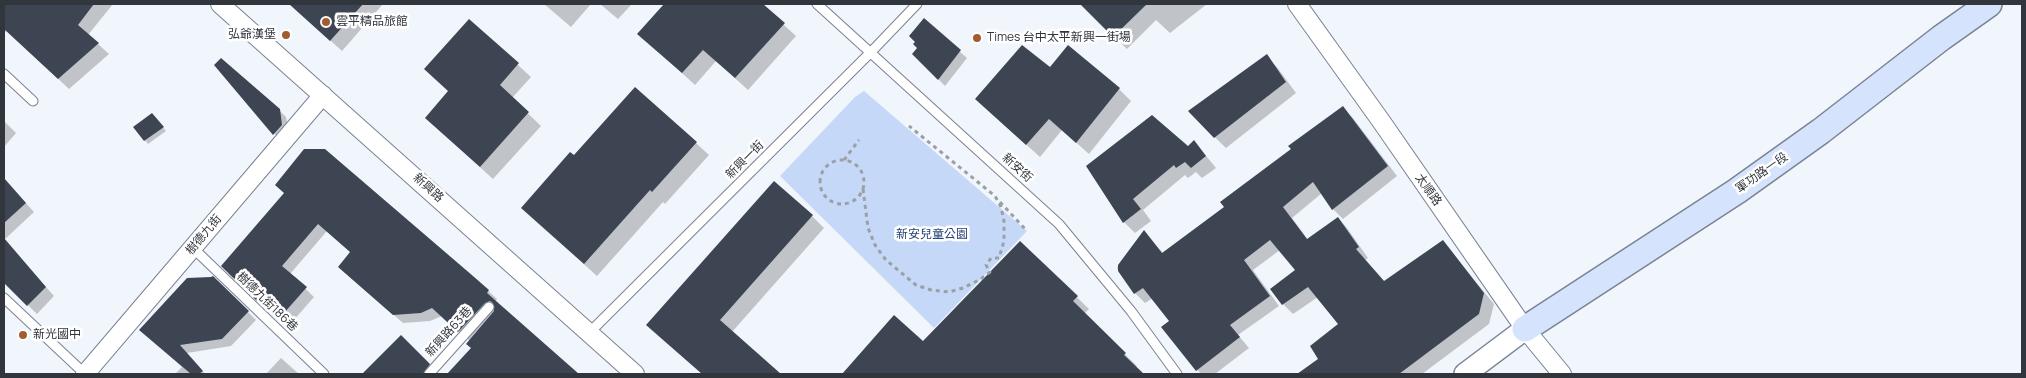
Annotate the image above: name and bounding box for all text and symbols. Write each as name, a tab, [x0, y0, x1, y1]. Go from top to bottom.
place label: 雲平精品旅館	[336, 15, 408, 29]
marker: 雲平精品旅館	[320, 16, 332, 28]
place label: 弘爺漢堡	[228, 28, 276, 42]
marker: 弘爺漢堡	[280, 29, 292, 41]
place label: Times 台中太平新興一街場	[987, 31, 1131, 45]
marker: Times 台中太平新興一街場	[971, 32, 983, 44]
street label: 新興一街	[723, 138, 767, 182]
street label: 軍功路一段	[1733, 150, 1791, 196]
street label: 新安街	[999, 151, 1035, 185]
street label: 新興路	[410, 171, 446, 205]
street label: 太順路	[1412, 171, 1444, 209]
street label: 樹德九街	[183, 212, 225, 258]
park label: 新安兒童公園	[896, 228, 968, 242]
street label: 樹德九街186巷	[234, 269, 300, 335]
street label: 新興路63巷	[423, 304, 475, 360]
place label: 新光國中	[33, 328, 81, 342]
marker: 新光國中	[17, 329, 29, 341]

